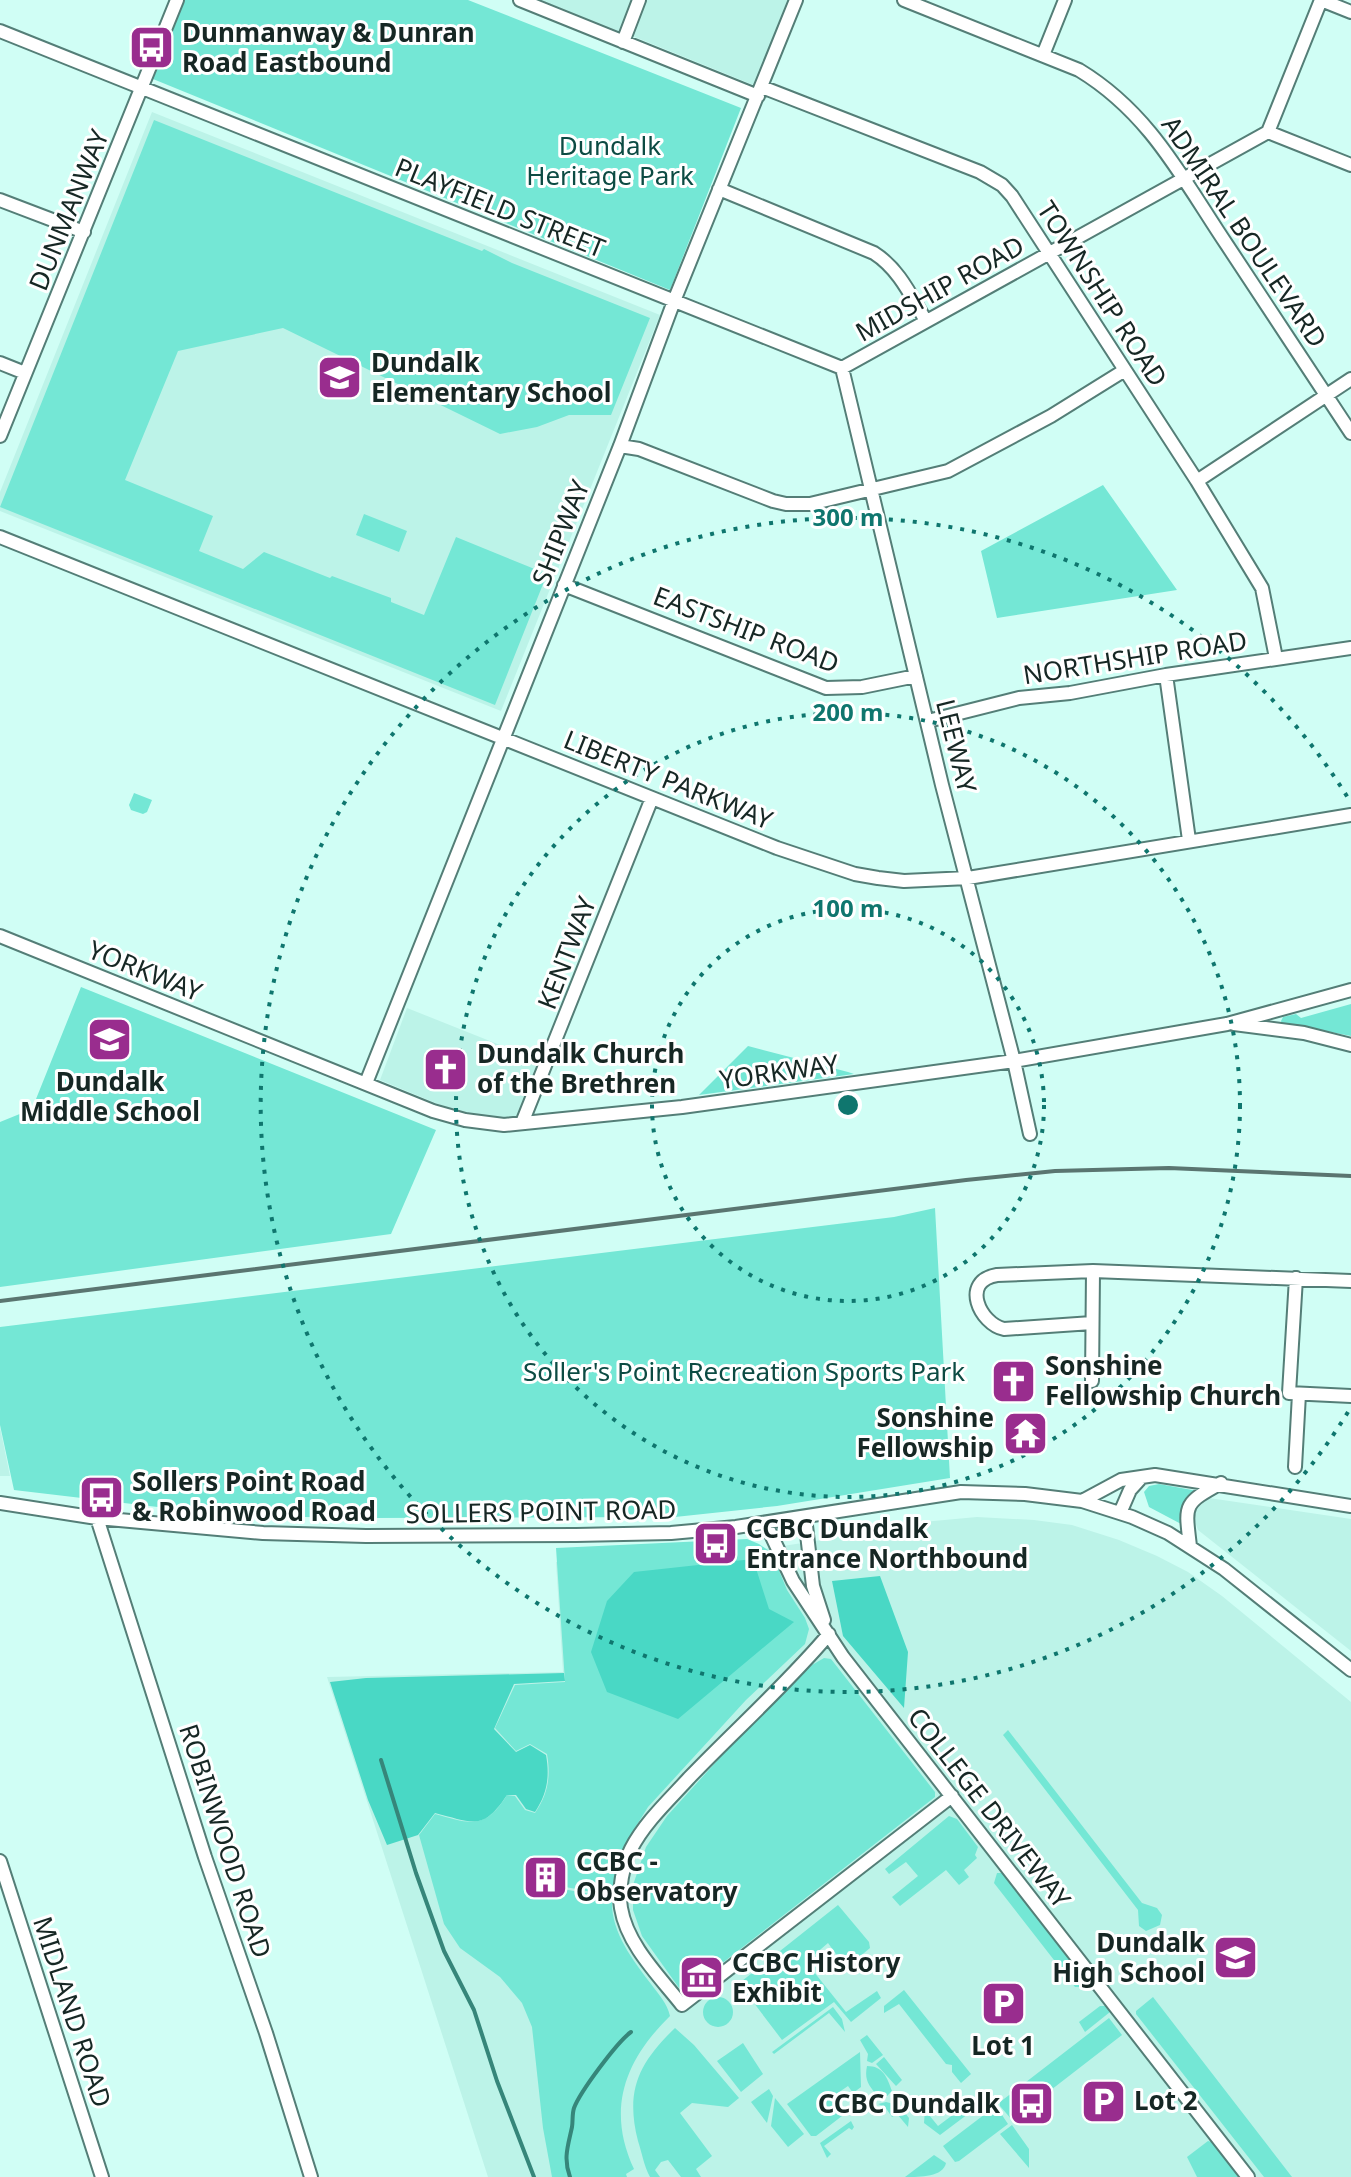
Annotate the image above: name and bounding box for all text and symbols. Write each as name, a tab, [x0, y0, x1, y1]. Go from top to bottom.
place label: Dunmanway & Dunran Road Eastbound	[182, 14, 475, 80]
bus stop icon: Dunmanway & Dunran Road Eastbound	[127, 24, 175, 72]
street label: ADMIRAL BOULEVARD	[1154, 109, 1336, 354]
street label: DUNMANWAY	[19, 124, 117, 295]
park label: Dundalk Heritage Park	[526, 127, 694, 193]
street label: PLAYFIELD STREET	[390, 149, 611, 266]
street label: TOWNSHIP ROAD	[1029, 194, 1176, 393]
street label: MIDSHIP ROAD	[849, 227, 1030, 349]
place label: Dundalk Elementary School	[371, 344, 612, 410]
school or university icon: Dundalk Elementary School	[316, 354, 364, 402]
street label: SHIPWAY	[523, 474, 598, 591]
text: 300 m	[813, 500, 883, 533]
street label: EASTSHIP ROAD	[648, 577, 844, 681]
street label: NORTHSHIP ROAD	[1020, 622, 1249, 692]
text: 200 m	[813, 695, 883, 728]
street label: LEEWAY	[928, 695, 986, 797]
street label: LIBERTY PARKWAY	[559, 721, 778, 837]
street label: KENTWAY	[528, 891, 604, 1014]
text: 100 m	[813, 891, 883, 924]
street label: YORKWAY	[83, 931, 208, 1009]
school or university icon: Dundalk Middle School	[86, 1015, 134, 1063]
place label: Dundalk Church of the Brethren	[477, 1035, 684, 1101]
church icon: Dundalk Church of the Brethren	[422, 1045, 470, 1093]
street label: YORKWAY	[717, 1045, 841, 1097]
place label: Dundalk Middle School	[20, 1063, 200, 1129]
centre of rings	[834, 1091, 862, 1119]
place label: Sonshine Fellowship Church	[1045, 1347, 1281, 1413]
park label: Soller's Point Recreation Sports Park	[523, 1353, 965, 1389]
church icon: Sonshine Fellowship Church	[990, 1357, 1038, 1405]
place label: Sonshine Fellowship	[857, 1399, 994, 1465]
temple icon: Sonshine Fellowship	[1001, 1409, 1049, 1457]
place label: Sollers Point Road & Robinwood Road	[132, 1463, 376, 1529]
bus stop icon: Sollers Point Road & Robinwood Road	[77, 1473, 125, 1521]
street label: SOLLERS POINT ROAD	[405, 1491, 677, 1531]
place label: CCBC Dundalk Entrance Northbound	[746, 1510, 1028, 1576]
bus stop icon: CCBC Dundalk Entrance Northbound	[691, 1520, 739, 1568]
street label: COLLEGE DRIVEWAY	[900, 1700, 1080, 1915]
street label: ROBINWOOD ROAD	[171, 1719, 281, 1962]
place label: CCBC - Observatory	[576, 1843, 738, 1909]
building icon: CCBC - Observatory	[521, 1853, 569, 1901]
street label: MIDLAND ROAD	[25, 1912, 121, 2112]
place label: Dundalk High School	[1052, 1924, 1206, 1990]
school or university icon: Dundalk High School	[1212, 1934, 1260, 1982]
place label: CCBC History Exhibit	[732, 1944, 900, 2010]
museum icon: CCBC History Exhibit	[677, 1954, 725, 2002]
parking icon: Lot 1	[979, 1979, 1027, 2027]
place label: Lot 1	[971, 2027, 1035, 2063]
parking icon: Lot 2	[1079, 2077, 1127, 2125]
bus stop icon: CCBC Dundalk	[1007, 2080, 1055, 2128]
place label: Lot 2	[1134, 2082, 1198, 2118]
place label: CCBC Dundalk	[818, 2085, 1001, 2121]

